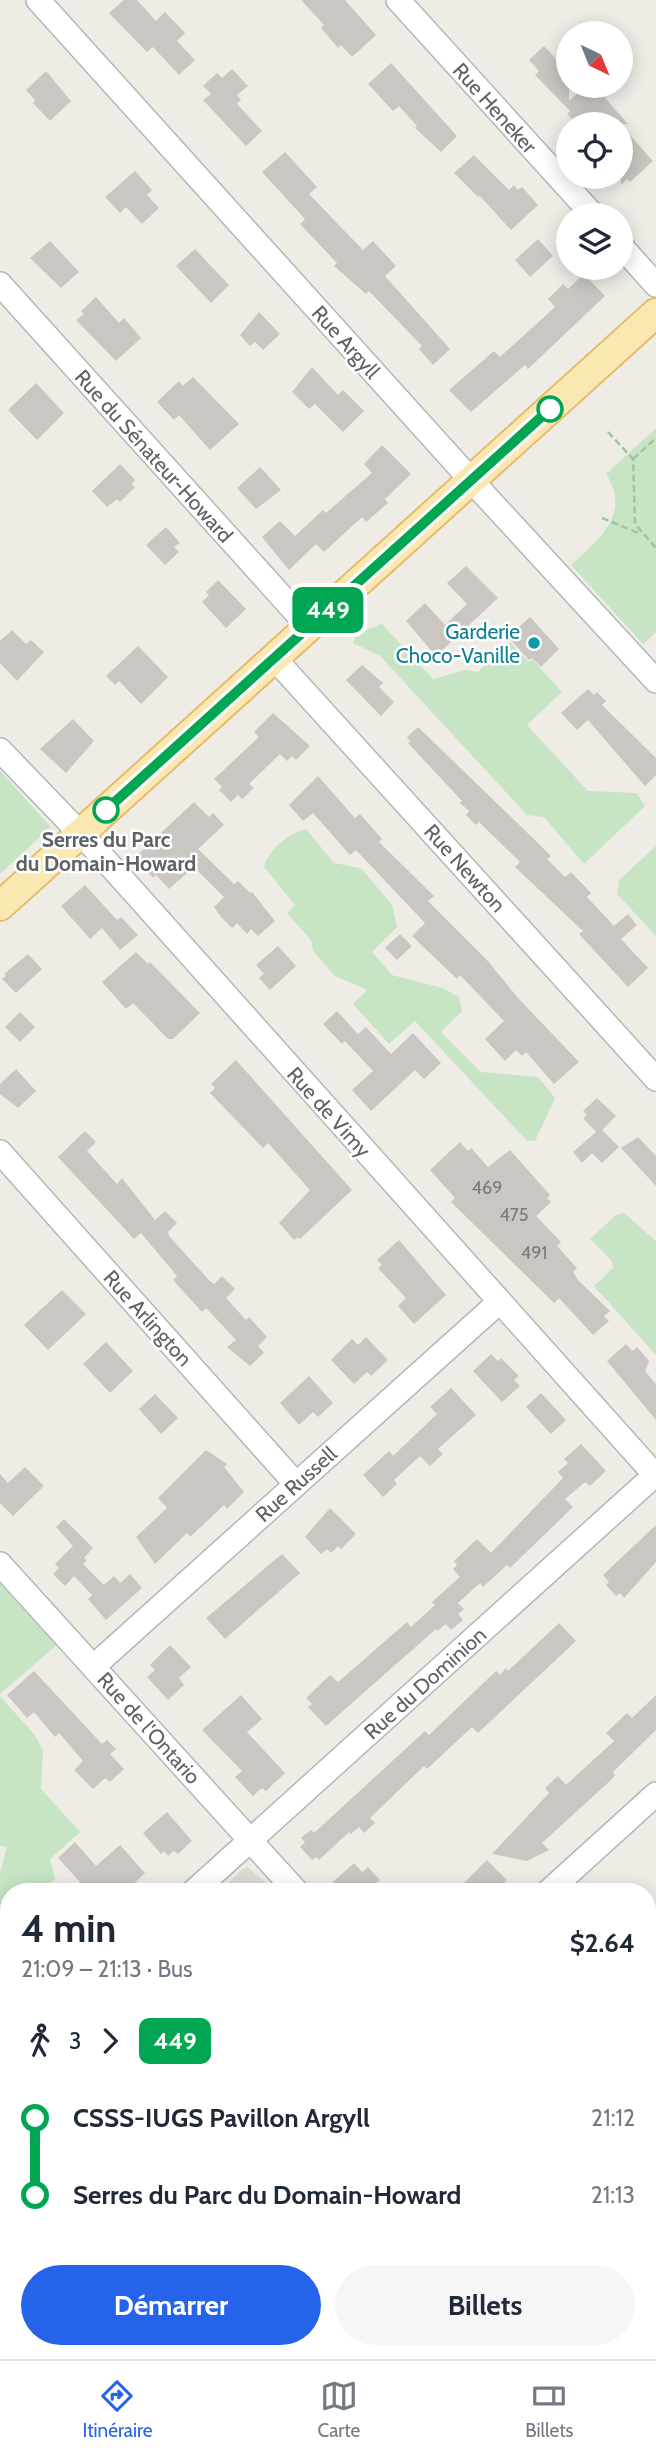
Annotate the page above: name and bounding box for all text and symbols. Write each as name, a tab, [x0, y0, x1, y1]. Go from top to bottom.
north arrow	[556, 21, 634, 98]
map controls	[556, 21, 633, 280]
street label: Rue Heneker	[448, 58, 542, 159]
button: locate	[556, 112, 633, 189]
button: layers	[556, 203, 633, 280]
street label: Rue Argyll	[307, 300, 385, 384]
street label: Rue du Sénateur-Howard	[70, 364, 238, 548]
unlabelled marker	[537, 396, 563, 422]
line badge: 449	[288, 587, 368, 633]
text: 449	[306, 595, 350, 624]
place label: Garderie Choco-Vanille	[396, 619, 520, 668]
marker: Garderie Choco-Vanille	[526, 635, 542, 651]
marker: Serres du Parc du Domain-Howard	[93, 797, 119, 823]
street label: Rue Newton	[419, 819, 511, 917]
place label: Serres du Parc du Domain-Howard	[16, 827, 196, 876]
street label: Rue de Vimy	[282, 1062, 376, 1163]
house number: 469	[472, 1177, 502, 1199]
house number: 475	[499, 1204, 529, 1226]
house number: 491	[521, 1242, 547, 1264]
street label: Rue Arlington	[98, 1265, 198, 1371]
street label: Rue Russell	[250, 1441, 342, 1527]
street label: Rue du Dominion	[359, 1622, 491, 1744]
street label: Rue de l'Ontario	[92, 1667, 206, 1789]
text: 4 min	[21, 1905, 116, 1952]
text: $2.64	[570, 1927, 635, 1959]
text: 21:09 – 21:13 · Bus	[21, 1955, 193, 1983]
icon: walk	[21, 2022, 59, 2060]
icon: forward	[91, 2022, 129, 2060]
text: 449	[153, 2026, 197, 2055]
text: 3	[69, 2027, 81, 2055]
text: CSSS-IUGS Pavillon Argyll	[73, 2102, 370, 2134]
text: 21:12	[591, 2104, 635, 2132]
text: Serres du Parc du Domain-Howard	[73, 2179, 461, 2211]
text: 21:13	[591, 2181, 635, 2209]
button: Démarrer	[21, 2265, 321, 2345]
button: Billets	[335, 2265, 635, 2345]
tab: Itinéraire	[83, 2377, 152, 2442]
tab: Carte	[317, 2377, 360, 2442]
tab: Billets	[525, 2377, 574, 2442]

